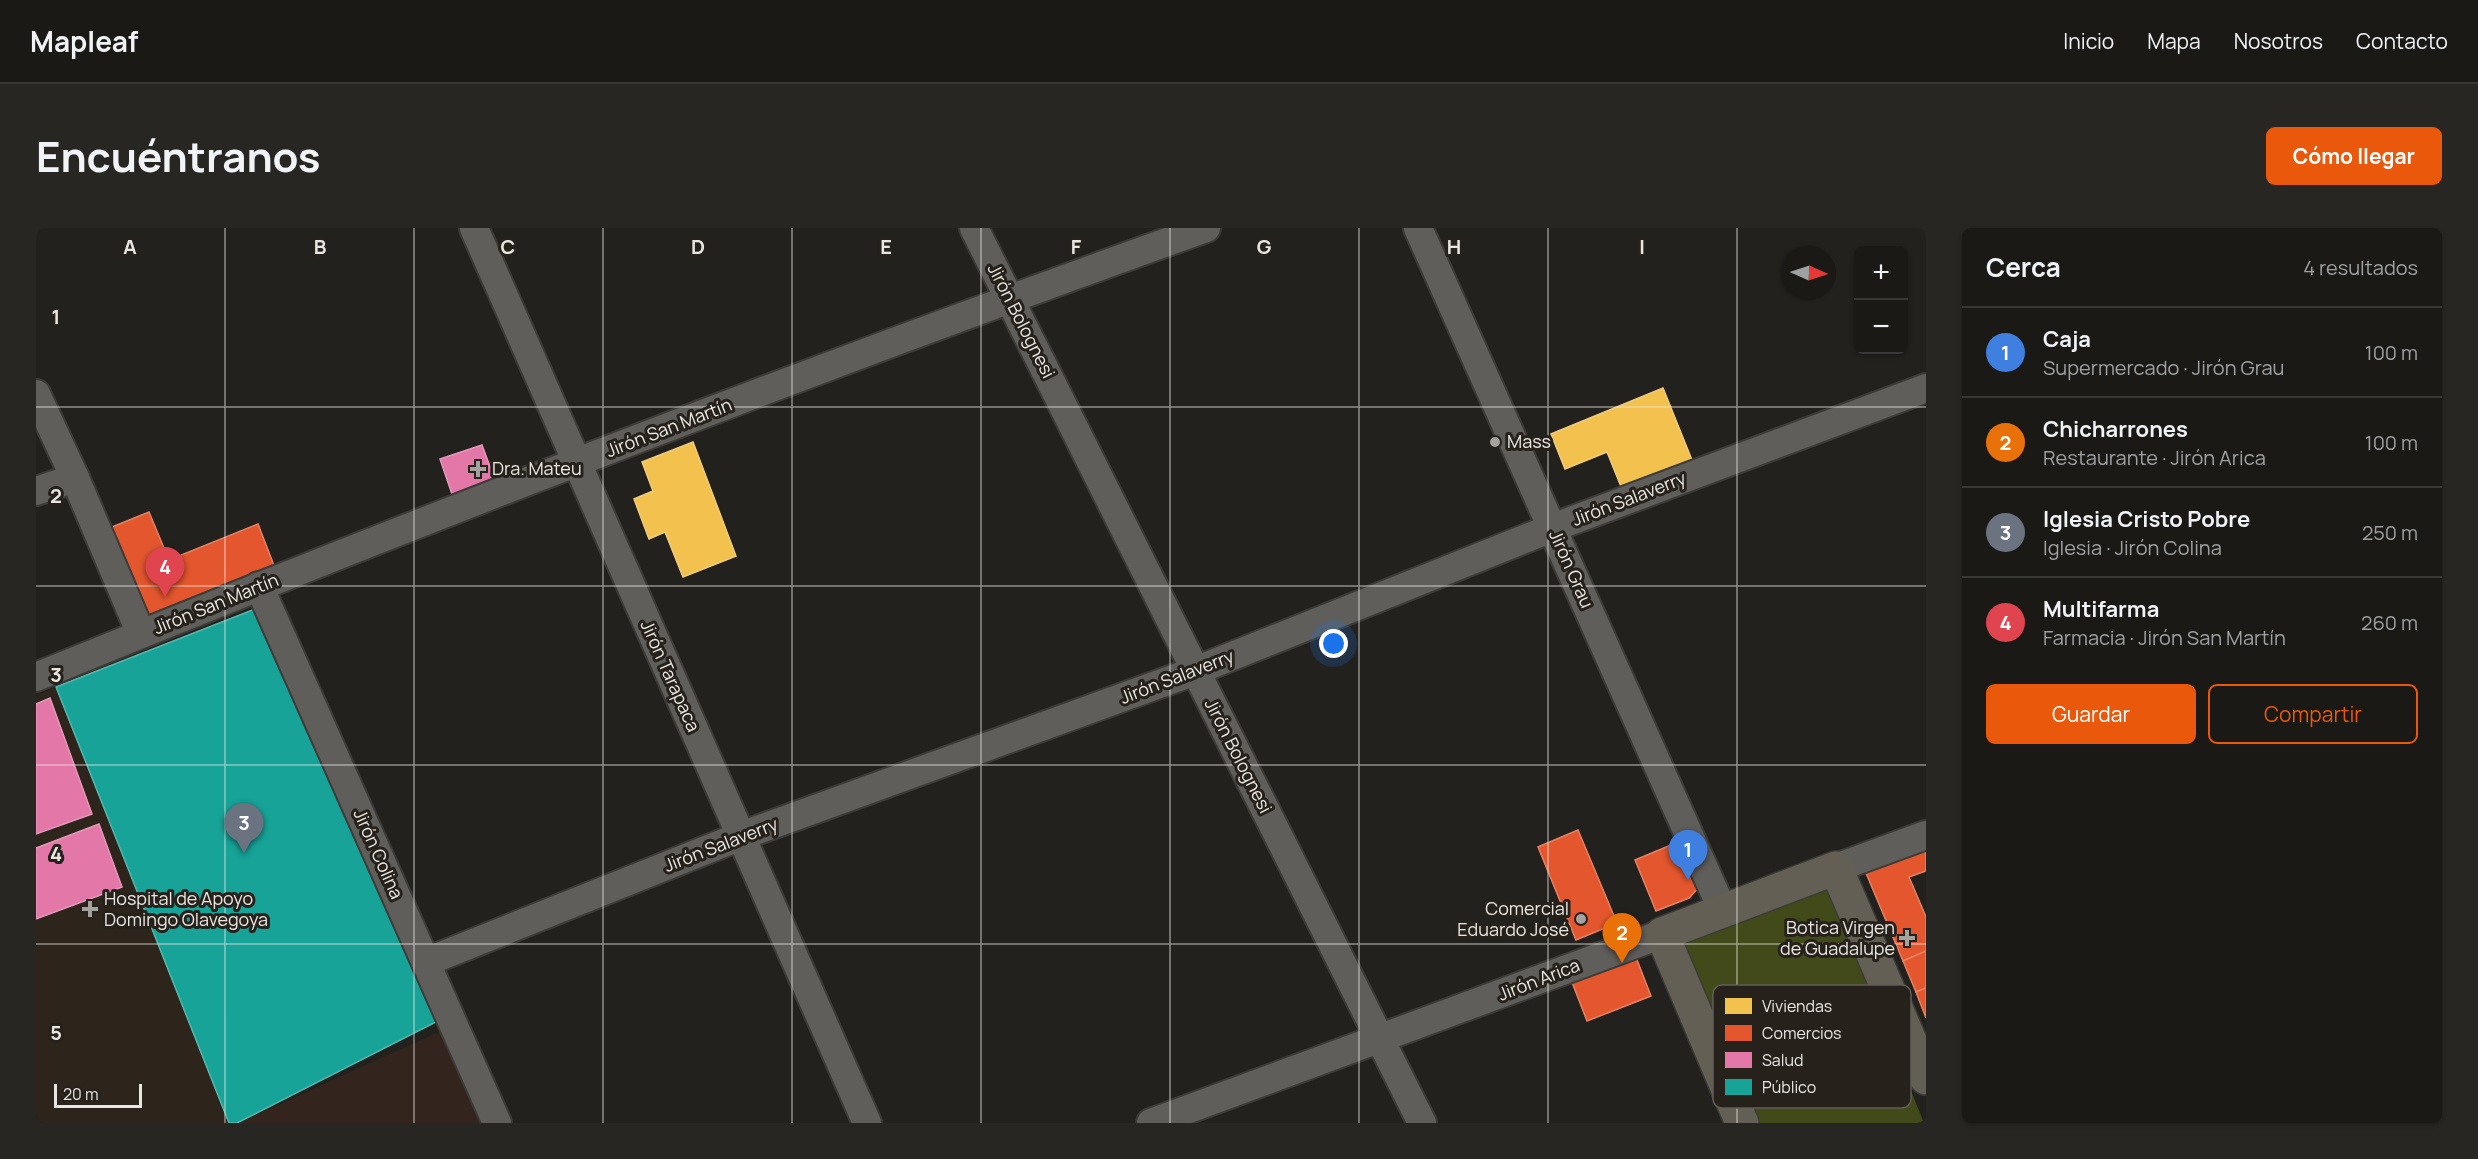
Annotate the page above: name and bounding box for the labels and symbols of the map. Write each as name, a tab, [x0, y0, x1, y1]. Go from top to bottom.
text: A	[123, 233, 137, 260]
text: B	[314, 233, 327, 260]
text: C	[501, 233, 515, 260]
text: D	[691, 233, 705, 260]
text: E	[880, 233, 892, 260]
text: F	[1071, 233, 1082, 260]
text: G	[1257, 233, 1272, 260]
text: H	[1447, 233, 1461, 260]
text: I	[1639, 233, 1645, 260]
north arrow	[1782, 246, 1836, 300]
street label: Jirón Bolognesi	[983, 259, 1061, 382]
text: 1	[52, 303, 60, 330]
street label: Jirón San Martín	[602, 392, 735, 462]
place label: Mass	[1507, 429, 1551, 453]
marker: Mass	[1488, 435, 1502, 449]
place label: Dra. Mateu	[492, 456, 582, 480]
marker: Dra. Mateu	[469, 460, 487, 478]
street label: Jirón Salaverry	[1568, 465, 1690, 531]
text: 2	[50, 482, 62, 509]
street label: Jirón Grau	[1544, 526, 1600, 612]
pin: 4	[146, 548, 184, 597]
street label: Jirón San Martín	[150, 567, 282, 639]
street label: Jirón Tarapaca	[636, 616, 706, 735]
your location	[1319, 629, 1348, 658]
street label: Jirón Salaverry	[1116, 643, 1238, 709]
text: 3	[50, 661, 62, 688]
street label: Jirón Bolognesi	[1200, 694, 1278, 817]
pin: 3	[224, 804, 264, 853]
street label: Jirón Colina	[348, 805, 409, 903]
street label: Jirón Salaverry	[660, 811, 782, 877]
pin: 1	[1668, 830, 1708, 880]
text: 4	[50, 840, 62, 867]
place label: Hospital de Apoyo Domingo Olavegoya	[104, 886, 268, 931]
place label: Comercial Eduardo José	[1457, 896, 1569, 941]
marker: Hospital de Apoyo Domingo Olavegoya	[81, 900, 99, 918]
marker: Comercial Eduardo José	[1574, 912, 1588, 926]
pin: 2	[1602, 914, 1642, 963]
place label: Botica Virgen de Guadalupe	[1780, 915, 1895, 960]
marker: Botica Virgen de Guadalupe	[1900, 931, 1914, 945]
street label: Jirón Arica	[1494, 952, 1583, 1006]
legend	[1713, 985, 1911, 1108]
text: Viviendas	[1762, 995, 1832, 1017]
text: 5	[50, 1019, 62, 1046]
text: Comercios	[1762, 1022, 1842, 1044]
text: Salud	[1762, 1049, 1803, 1071]
text: Público	[1762, 1076, 1816, 1098]
scale bar	[54, 1081, 142, 1108]

